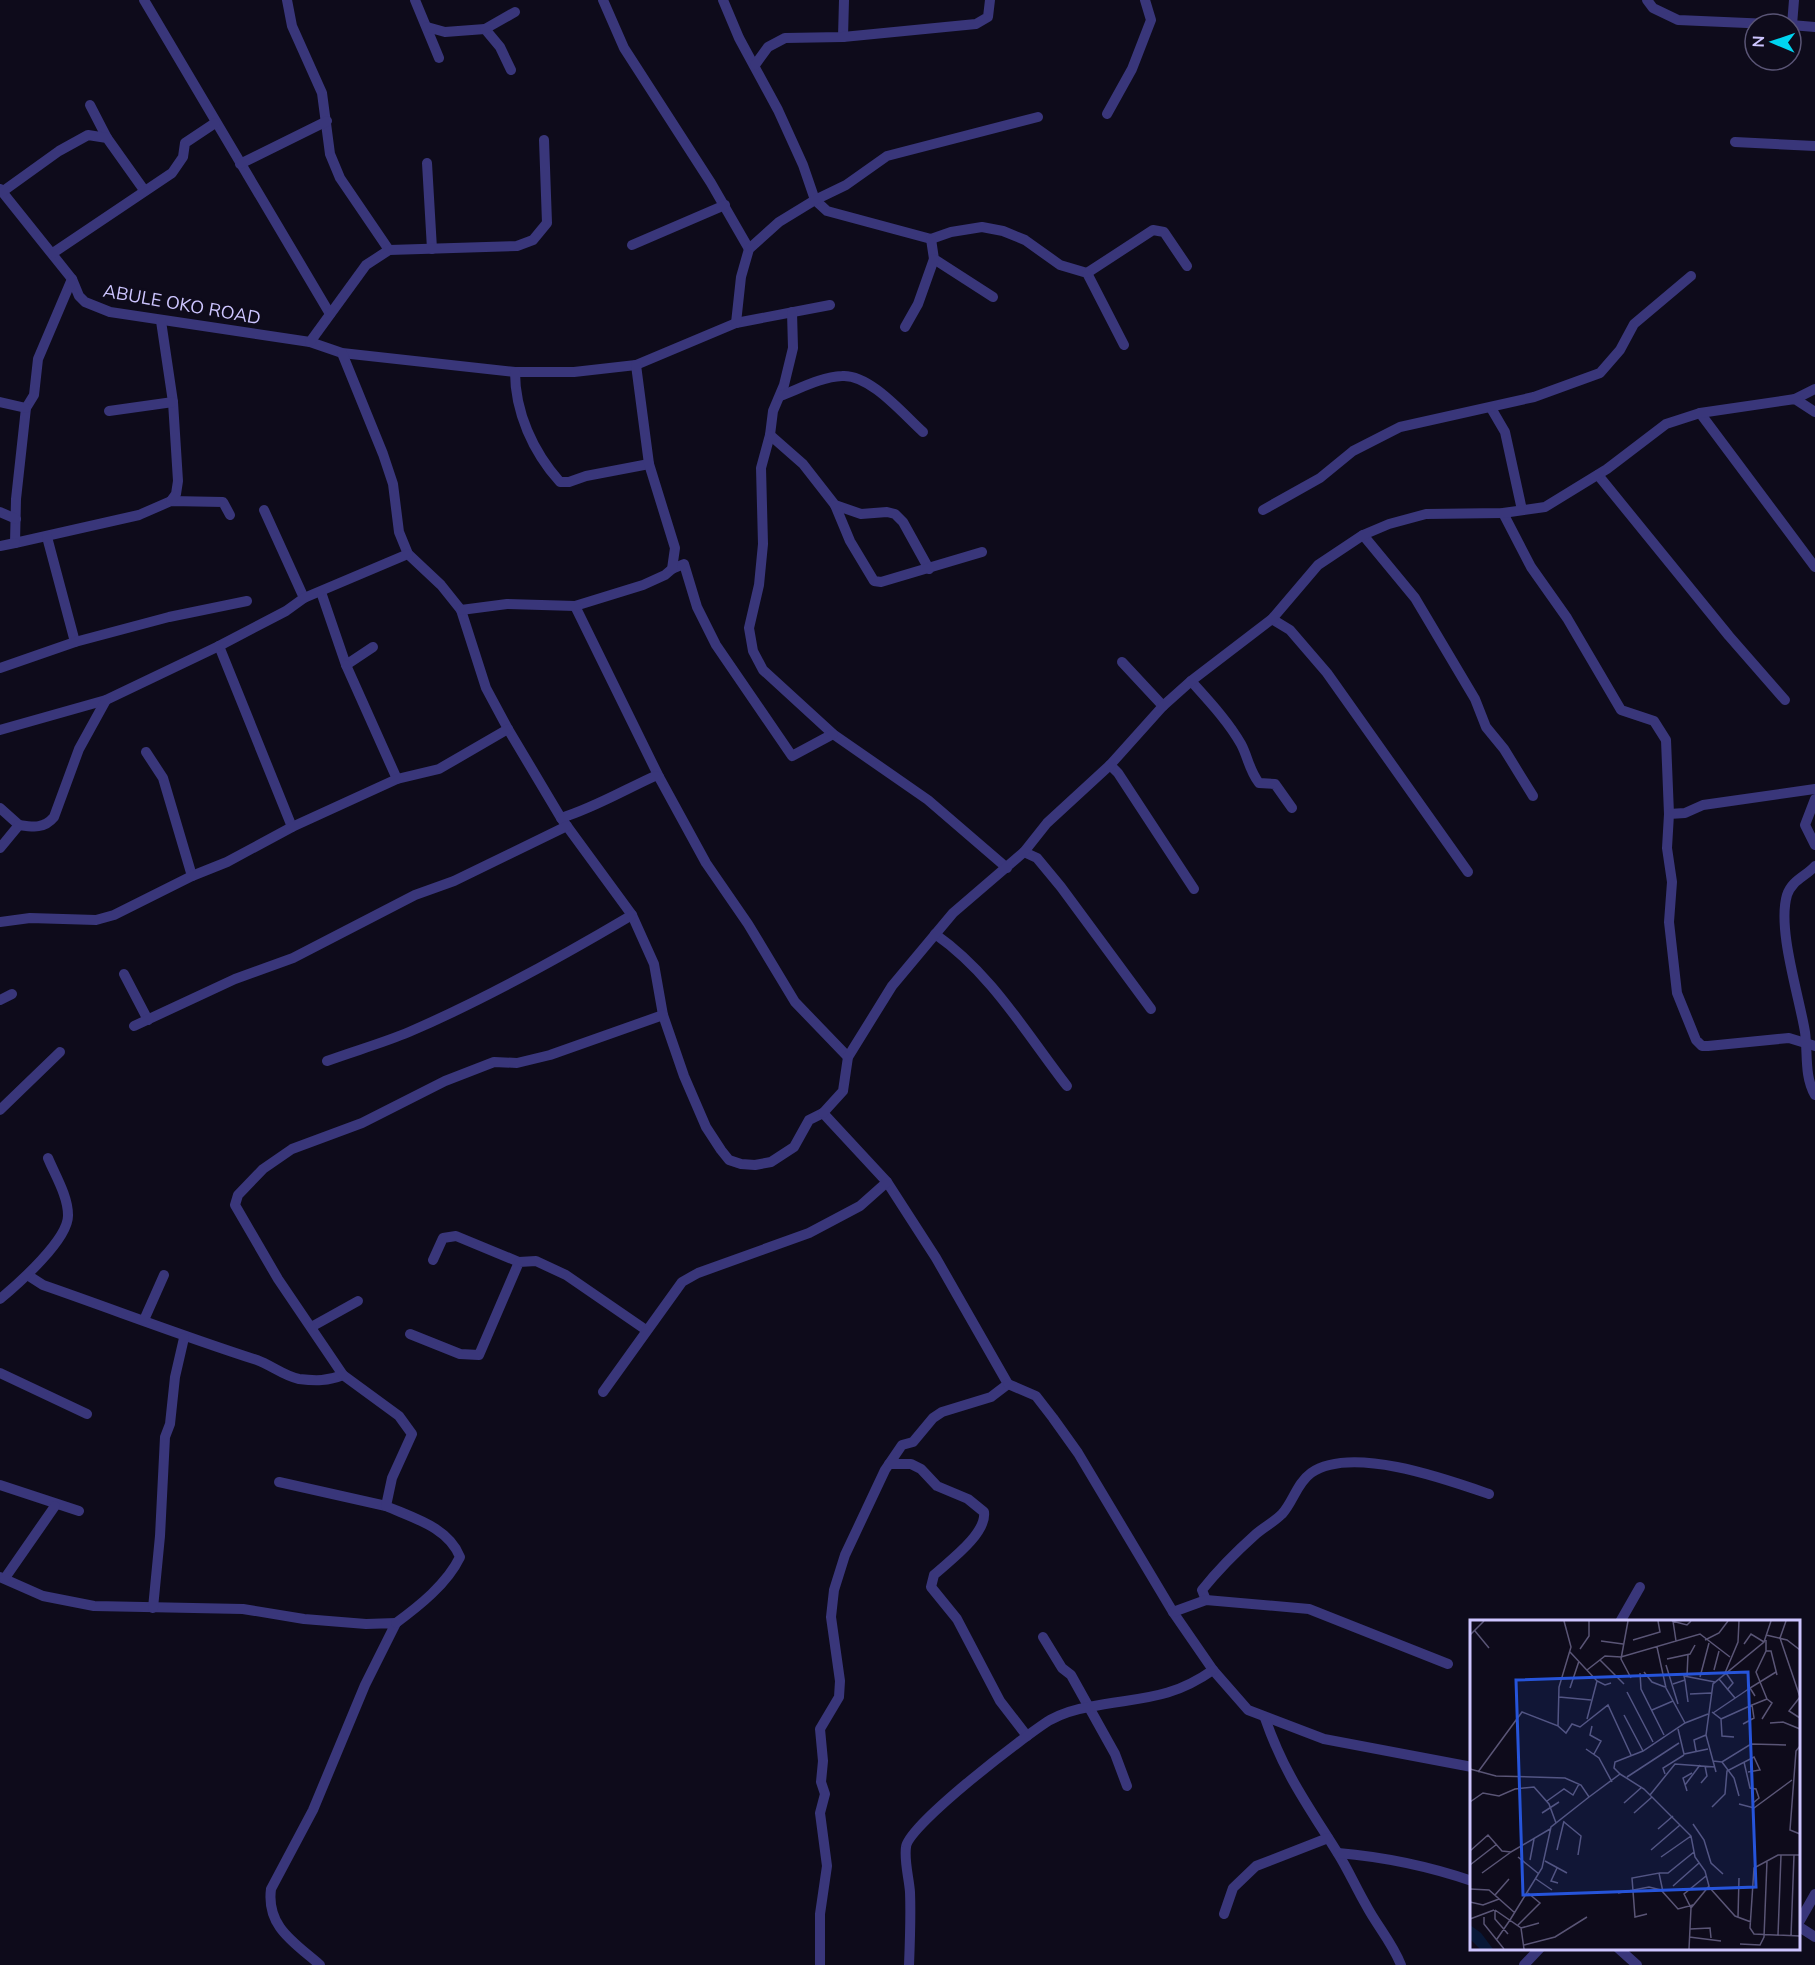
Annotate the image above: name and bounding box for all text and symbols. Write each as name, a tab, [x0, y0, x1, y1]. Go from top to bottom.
north arrow	[1743, 12, 1803, 72]
text: N	[1748, 35, 1768, 48]
street label: ABULE OKO ROAD	[101, 279, 263, 329]
inset map	[1470, 1620, 1800, 1950]

